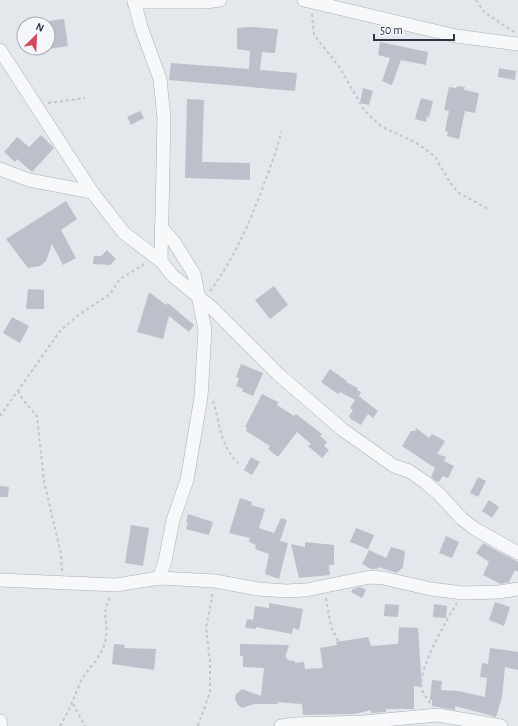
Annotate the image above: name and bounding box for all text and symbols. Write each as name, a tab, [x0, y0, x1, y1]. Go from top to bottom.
north arrow	[16, 16, 56, 56]
scale bar	[374, 16, 454, 42]
text: N	[34, 21, 46, 34]
text: 50 m	[380, 24, 403, 36]

